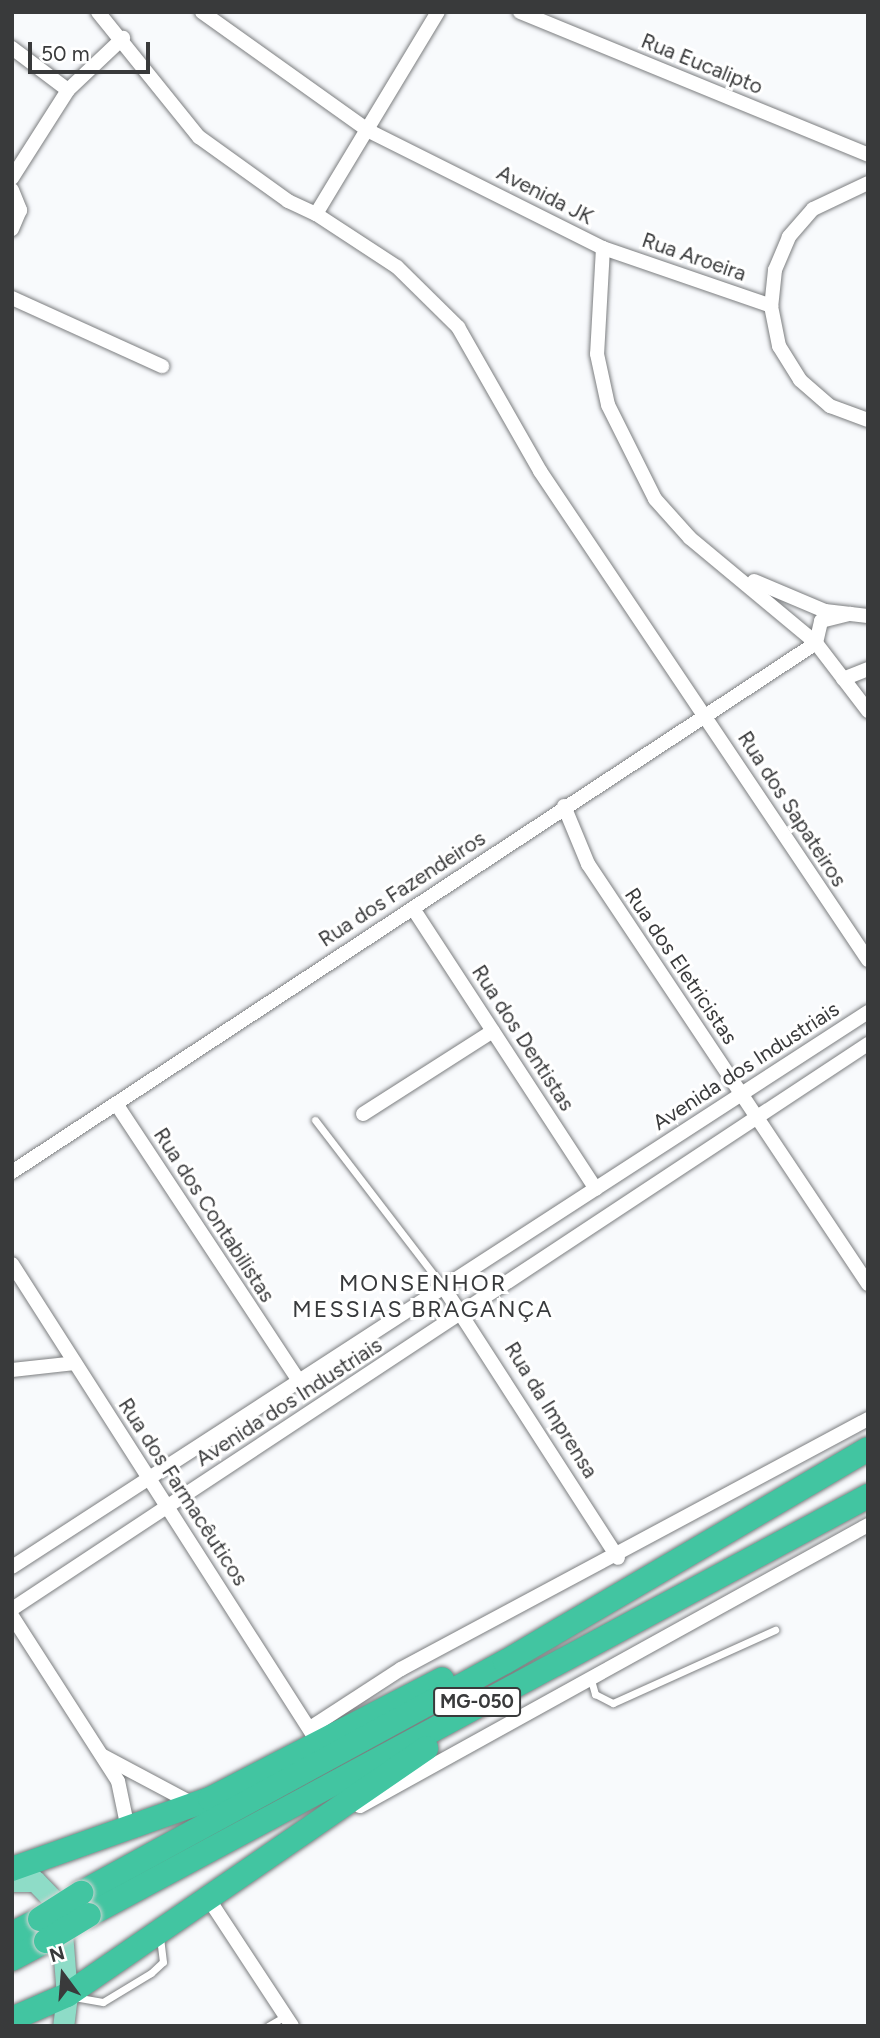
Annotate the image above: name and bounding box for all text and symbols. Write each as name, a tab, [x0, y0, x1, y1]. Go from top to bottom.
scale bar	[32, 28, 154, 72]
street label: Rua Eucalipto	[637, 28, 767, 100]
text: 50 m	[41, 41, 90, 66]
street label: Avenida JK	[493, 160, 597, 230]
street label: Rua Aroeira	[639, 227, 749, 287]
street label: Rua dos Sapateiros	[732, 727, 852, 891]
street label: Rua dos Fazendeiros	[314, 826, 490, 952]
street label: Rua dos Eletricistas	[619, 883, 743, 1049]
street label: Rua dos Dentistas	[466, 960, 580, 1116]
street label: Avenida dos Industriais	[648, 996, 844, 1136]
street label: Rua dos Contabilistas	[148, 1123, 280, 1307]
district label: MONSENHOR MESSIAS BRAGANÇA	[294, 1269, 552, 1323]
street label: Avenida dos Industriais	[191, 1332, 387, 1472]
street label: Rua da Imprensa	[499, 1337, 603, 1483]
street label: Rua dos Farmacêuticos	[113, 1393, 253, 1591]
road number: MG-050	[432, 1686, 522, 1718]
north arrow	[28, 1940, 98, 2010]
text: N	[47, 1941, 67, 1967]

